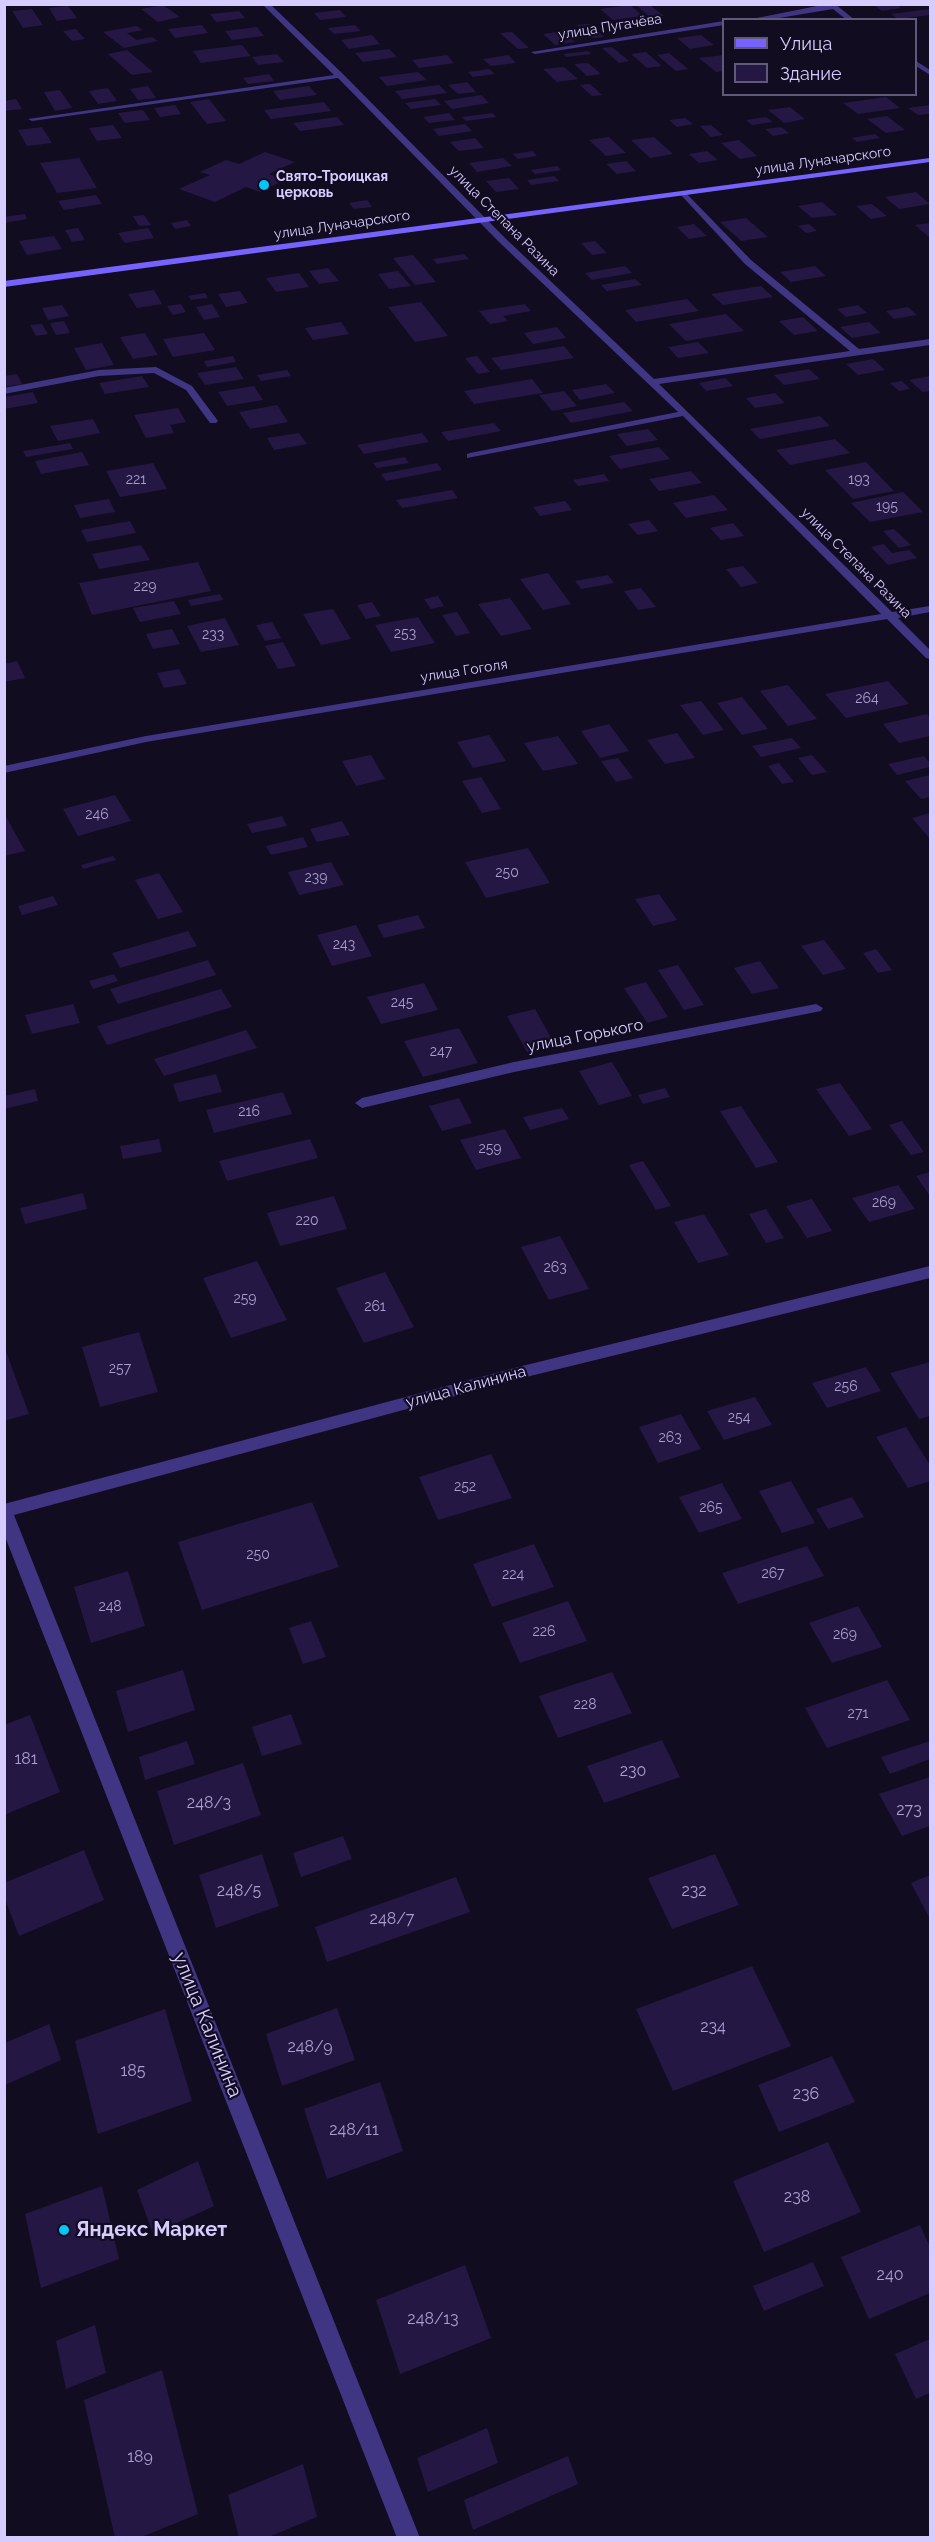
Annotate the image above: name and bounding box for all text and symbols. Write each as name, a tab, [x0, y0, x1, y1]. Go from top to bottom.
street label: улица Пугачёва	[557, 11, 663, 43]
legend	[722, 18, 917, 96]
text: Улица	[780, 33, 832, 54]
text: Здание	[780, 63, 842, 84]
street label: улица Луначарского	[754, 143, 892, 179]
street label: улица Степана Разина	[445, 162, 563, 280]
place label: Свято-Троицкая церковь	[276, 169, 388, 202]
marker: Свято-Троицкая церковь	[257, 178, 271, 192]
street label: улица Луначарского	[273, 207, 411, 243]
house number: 221	[126, 472, 146, 488]
house number: 193	[848, 472, 870, 488]
house number: 195	[876, 499, 898, 515]
street label: улица Степана Разина	[797, 504, 915, 622]
house number: 229	[134, 579, 156, 595]
house number: 253	[394, 626, 416, 642]
house number: 233	[202, 627, 224, 643]
street label: улица Гоголя	[419, 656, 509, 686]
house number: 264	[855, 691, 879, 707]
house number: 246	[85, 807, 109, 823]
house number: 250	[495, 865, 519, 881]
house number: 239	[305, 870, 327, 886]
house number: 243	[333, 937, 355, 953]
house number: 245	[391, 995, 413, 1011]
street label: улица Горького	[525, 1015, 645, 1057]
house number: 247	[430, 1044, 452, 1060]
house number: 216	[238, 1104, 260, 1120]
house number: 259	[478, 1141, 502, 1157]
house number: 269	[872, 1195, 896, 1211]
house number: 220	[295, 1213, 319, 1229]
house number: 263	[543, 1260, 567, 1276]
house number: 259	[233, 1291, 257, 1307]
house number: 261	[364, 1299, 386, 1315]
house number: 257	[109, 1361, 131, 1377]
street label: улица Калинина	[404, 1362, 528, 1412]
house number: 256	[834, 1379, 858, 1395]
house number: 254	[728, 1410, 750, 1426]
house number: 263	[658, 1430, 682, 1446]
house number: 252	[454, 1479, 476, 1495]
house number: 265	[699, 1500, 723, 1516]
house number: 250	[246, 1547, 270, 1563]
house number: 267	[761, 1566, 785, 1582]
house number: 224	[502, 1567, 524, 1583]
house number: 248	[98, 1599, 122, 1615]
house number: 226	[532, 1624, 556, 1640]
house number: 269	[833, 1627, 857, 1643]
house number: 228	[574, 1697, 596, 1713]
house number: 271	[848, 1706, 868, 1722]
house number: 181	[14, 1749, 38, 1769]
house number: 230	[620, 1761, 646, 1781]
house number: 248/3	[187, 1793, 231, 1813]
house number: 273	[896, 1800, 922, 1820]
house number: 248/5	[217, 1881, 261, 1901]
house number: 232	[681, 1881, 707, 1901]
house number: 248/7	[370, 1909, 414, 1929]
street label: улица Калинина	[167, 1949, 247, 2101]
house number: 234	[700, 2017, 726, 2037]
house number: 248/9	[287, 2037, 333, 2057]
house number: 185	[120, 2061, 146, 2081]
house number: 236	[793, 2084, 819, 2104]
house number: 248/11	[329, 2120, 379, 2140]
house number: 238	[784, 2187, 810, 2207]
place label: Яндекс Маркет	[76, 2218, 227, 2242]
marker: Яндекс Маркет	[57, 2223, 71, 2237]
house number: 240	[877, 2265, 903, 2285]
house number: 248/13	[407, 2309, 459, 2329]
house number: 189	[127, 2447, 153, 2467]

